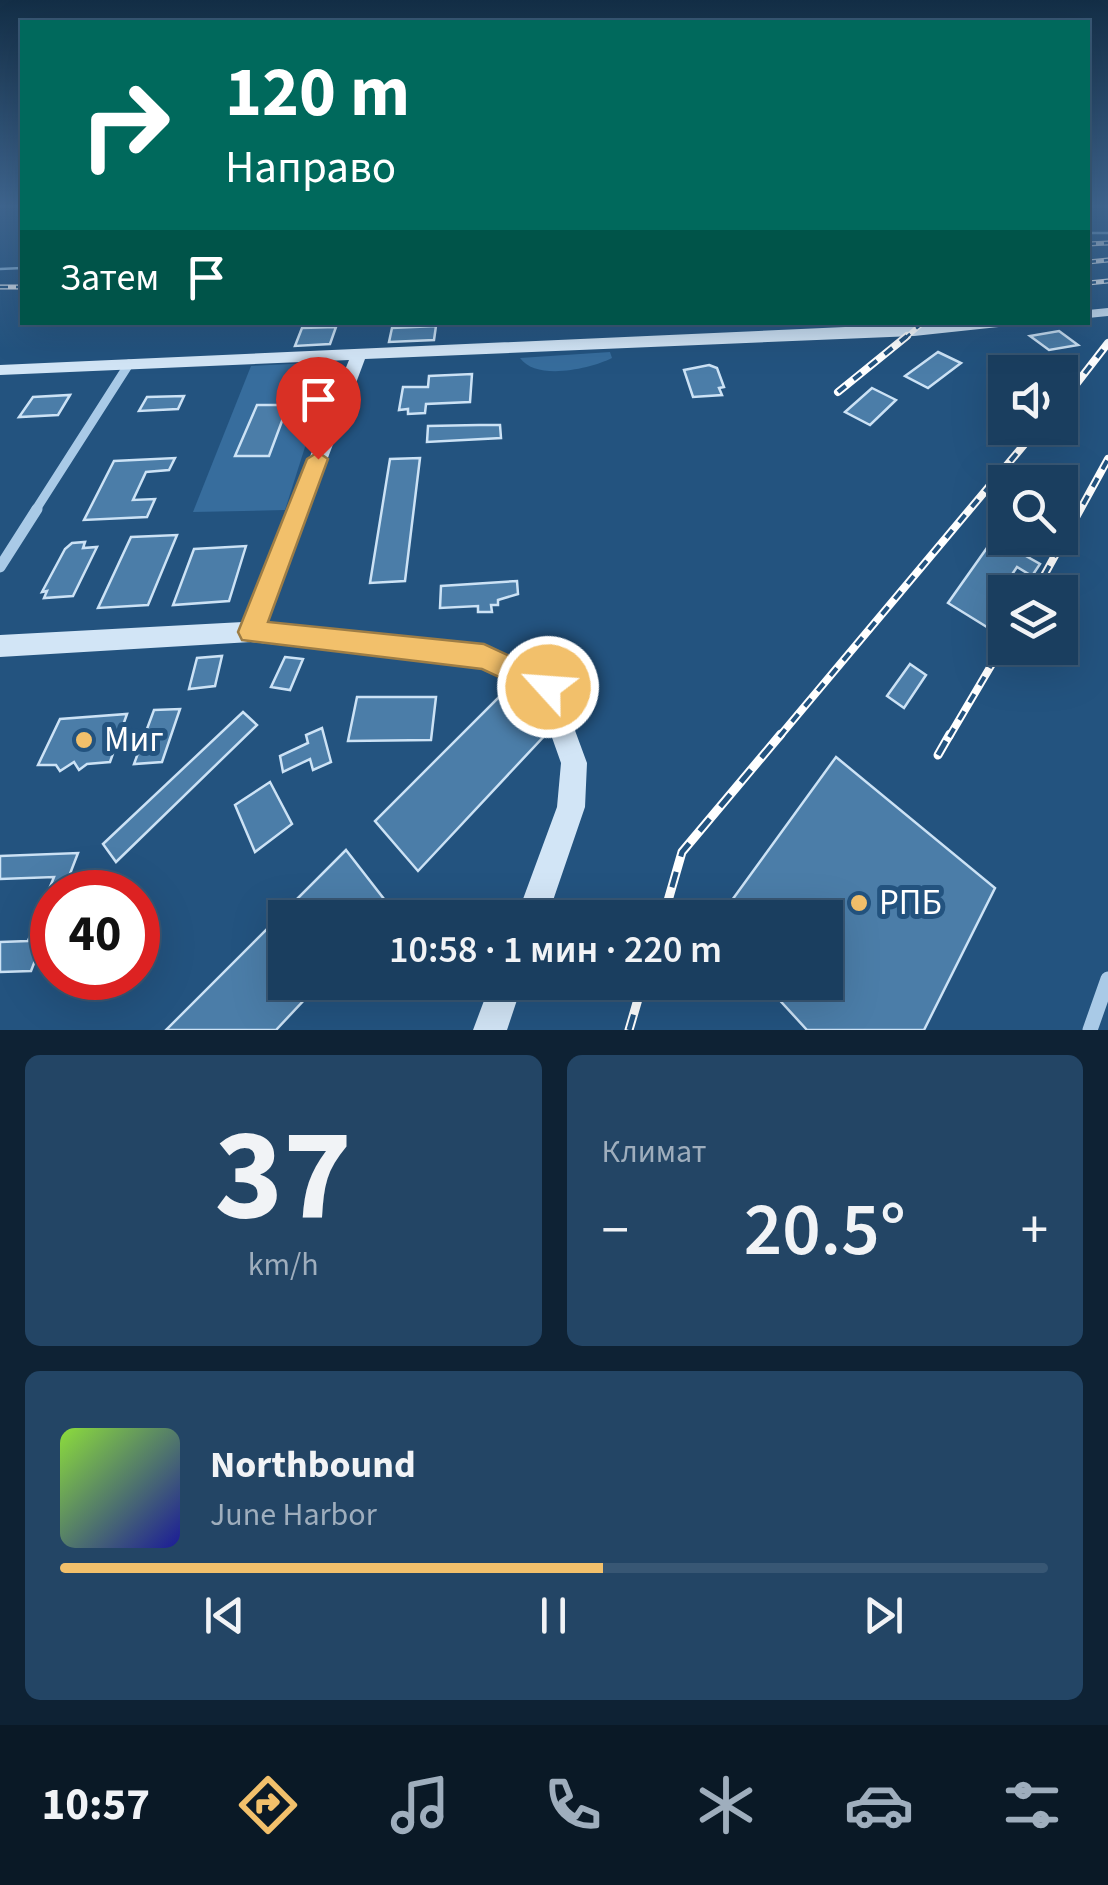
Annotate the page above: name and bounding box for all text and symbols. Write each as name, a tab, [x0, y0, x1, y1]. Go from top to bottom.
text: 120 m	[225, 43, 410, 143]
icon: right	[60, 60, 190, 190]
text: Направо	[225, 136, 396, 200]
icon: arrive	[179, 250, 234, 305]
text: Затем	[60, 251, 159, 305]
map controls	[988, 355, 1078, 665]
button: sound	[988, 355, 1078, 445]
pin	[276, 357, 361, 460]
icon: arrive	[291, 372, 346, 427]
button: search	[988, 465, 1078, 555]
button: layers	[988, 575, 1078, 665]
position arrow	[496, 635, 600, 739]
place label: Миг	[104, 715, 164, 765]
marker: Миг	[73, 729, 95, 751]
speed limit sign: 40	[30, 870, 160, 1000]
place label: РПБ	[879, 878, 942, 928]
marker: РПБ	[848, 892, 870, 914]
text: 10:58 · 1 мин · 220 m	[389, 923, 722, 977]
text: 37	[215, 1084, 352, 1269]
text: Климат	[602, 1129, 706, 1175]
text: 20.5°	[744, 1177, 906, 1284]
text: −	[602, 1192, 629, 1270]
text: +	[1021, 1192, 1048, 1270]
text: km/h	[248, 1242, 319, 1288]
text: Northbound	[210, 1438, 416, 1492]
text: June Harbor	[210, 1492, 377, 1538]
icon: previous	[197, 1588, 252, 1643]
icon: pause	[526, 1588, 581, 1643]
icon: next	[856, 1588, 911, 1643]
icon: directions	[233, 1770, 303, 1840]
icon: music	[385, 1770, 455, 1840]
icon: phone	[538, 1770, 608, 1840]
icon: climate	[691, 1770, 761, 1840]
icon: car	[844, 1770, 914, 1840]
icon: filters	[997, 1770, 1067, 1840]
text: 10:57	[41, 1773, 150, 1837]

